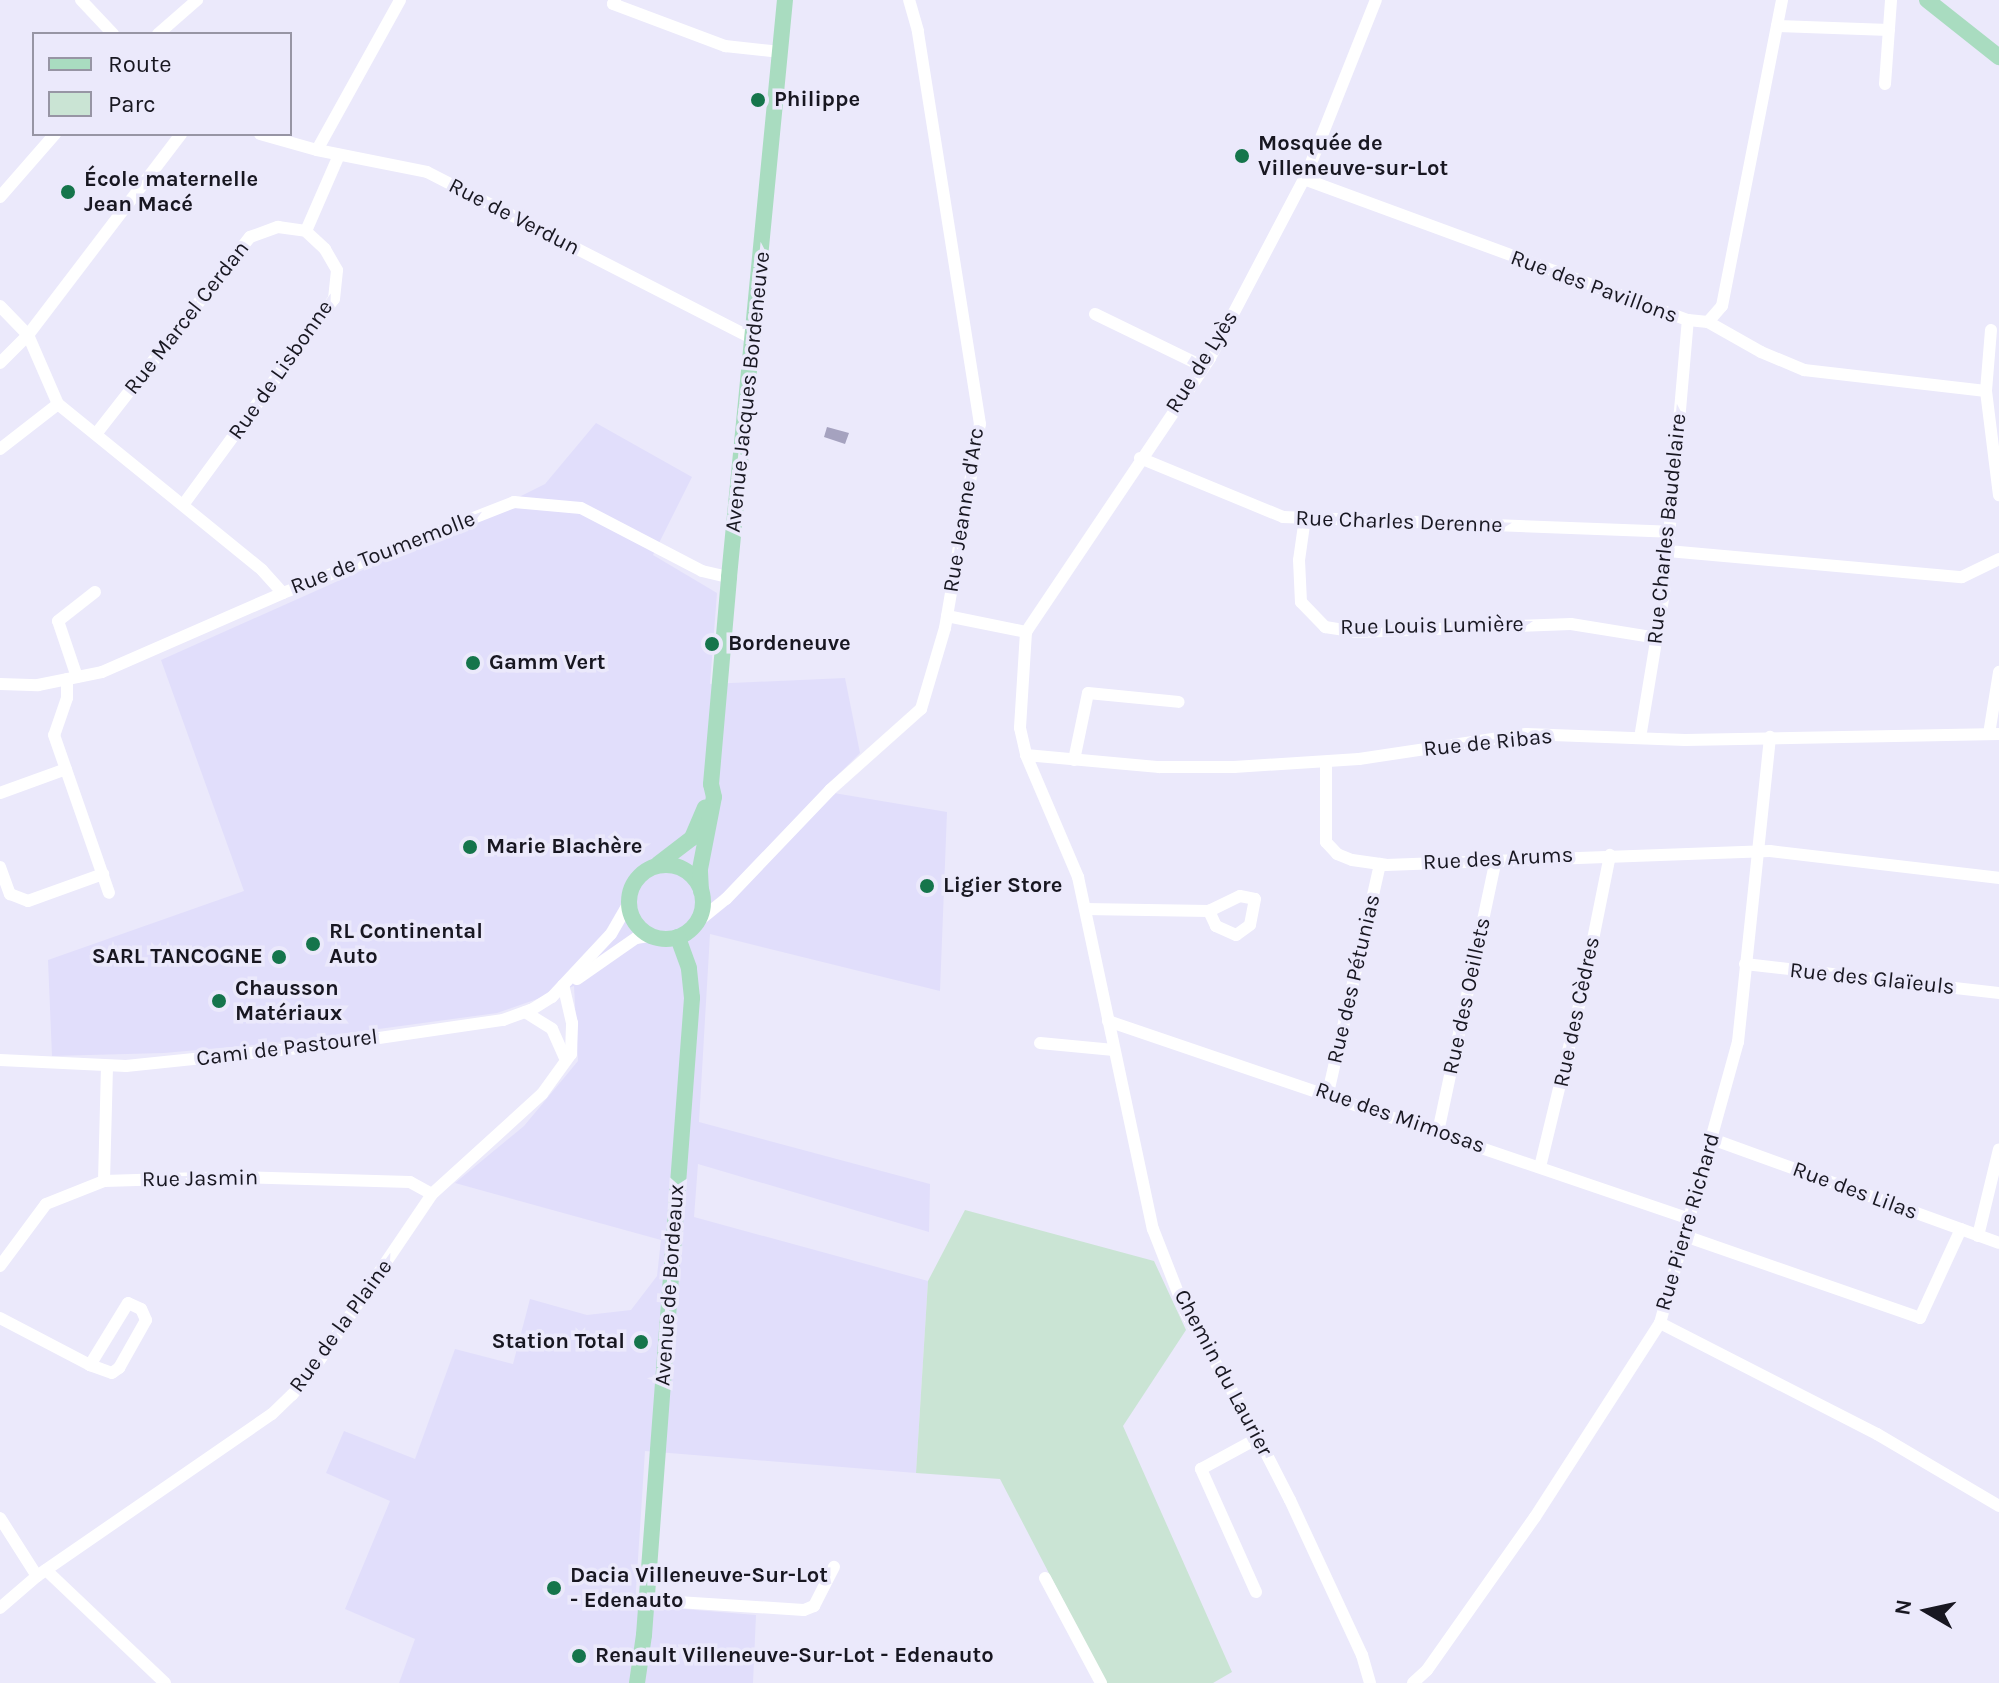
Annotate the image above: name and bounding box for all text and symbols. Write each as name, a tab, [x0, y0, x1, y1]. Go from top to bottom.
legend	[32, 32, 292, 136]
text: Route	[108, 50, 172, 78]
place label: Philippe	[774, 87, 860, 113]
text: Parc	[108, 90, 156, 118]
marker: Philippe	[749, 91, 767, 109]
place label: Mosquée de Villeneuve-sur-Lot	[1258, 130, 1448, 182]
marker: Mosquée de Villeneuve-sur-Lot	[1233, 147, 1251, 165]
place label: École maternelle Jean Macé	[84, 166, 258, 218]
street label: Rue de Verdun	[444, 173, 584, 261]
marker: École maternelle Jean Macé	[59, 183, 77, 201]
street label: Rue Marcel Cerdan	[119, 236, 255, 400]
street label: Rue des Pavillons	[1507, 245, 1681, 329]
street label: Avenue Jacques Bordeneuve	[720, 250, 776, 534]
street label: Rue de Lisbonne	[223, 295, 339, 445]
street label: Rue de Lyès	[1160, 306, 1244, 418]
street label: Rue Charles Baudelaire	[1642, 412, 1692, 646]
street label: Rue Jeanne d'Arc	[938, 426, 990, 594]
street label: Rue Charles Derenne	[1295, 505, 1503, 539]
street label: Rue de Toumemolle	[287, 506, 479, 600]
street label: Rue Louis Lumière	[1340, 611, 1524, 641]
place label: Bordeneuve	[728, 631, 851, 657]
marker: Bordeneuve	[703, 635, 721, 653]
place label: Gamm Vert	[489, 650, 605, 676]
marker: Gamm Vert	[464, 654, 482, 672]
street label: Rue de Ribas	[1422, 723, 1554, 763]
place label: Marie Blachère	[486, 834, 642, 860]
marker: Marie Blachère	[461, 838, 479, 856]
street label: Rue des Arums	[1422, 842, 1574, 876]
place label: Ligier Store	[943, 873, 1062, 899]
marker: Ligier Store	[918, 877, 936, 895]
street label: Rue des Pétunias	[1322, 892, 1386, 1066]
street label: Rue des Oeillets	[1437, 915, 1497, 1077]
place label: RL Continental Auto	[329, 918, 483, 970]
street label: Rue des Cèdres	[1548, 934, 1606, 1090]
marker: RL Continental Auto	[304, 935, 322, 953]
place label: SARL TANCOGNE	[92, 944, 263, 970]
marker: SARL TANCOGNE	[270, 948, 288, 966]
street label: Rue des Glaïeuls	[1788, 957, 1956, 1001]
place label: Chausson Matériaux	[235, 975, 342, 1026]
marker: Chausson Matériaux	[210, 992, 228, 1010]
street label: Cami de Pastourel	[195, 1024, 379, 1072]
street label: Rue des Mimosas	[1312, 1077, 1488, 1159]
street label: Rue Pierre Richard	[1650, 1130, 1726, 1314]
street label: Rue des Lilas	[1789, 1156, 1921, 1226]
street label: Rue Jasmin	[142, 1165, 258, 1193]
street label: Avenue de Bordeaux	[650, 1183, 690, 1387]
street label: Rue de la Plaine	[284, 1254, 398, 1398]
street label: Chemin du Laurier	[1168, 1285, 1278, 1461]
place label: Station Total	[491, 1329, 625, 1355]
marker: Station Total	[632, 1333, 650, 1351]
place label: Dacia Villeneuve-Sur-Lot - Edenauto	[570, 1562, 828, 1614]
north arrow	[1887, 1571, 1967, 1651]
marker: Dacia Villeneuve-Sur-Lot - Edenauto	[545, 1579, 563, 1597]
text: N	[1889, 1597, 1917, 1617]
place label: Renault Villeneuve-Sur-Lot - Edenauto	[595, 1643, 994, 1669]
marker: Renault Villeneuve-Sur-Lot - Edenauto	[570, 1647, 588, 1665]

